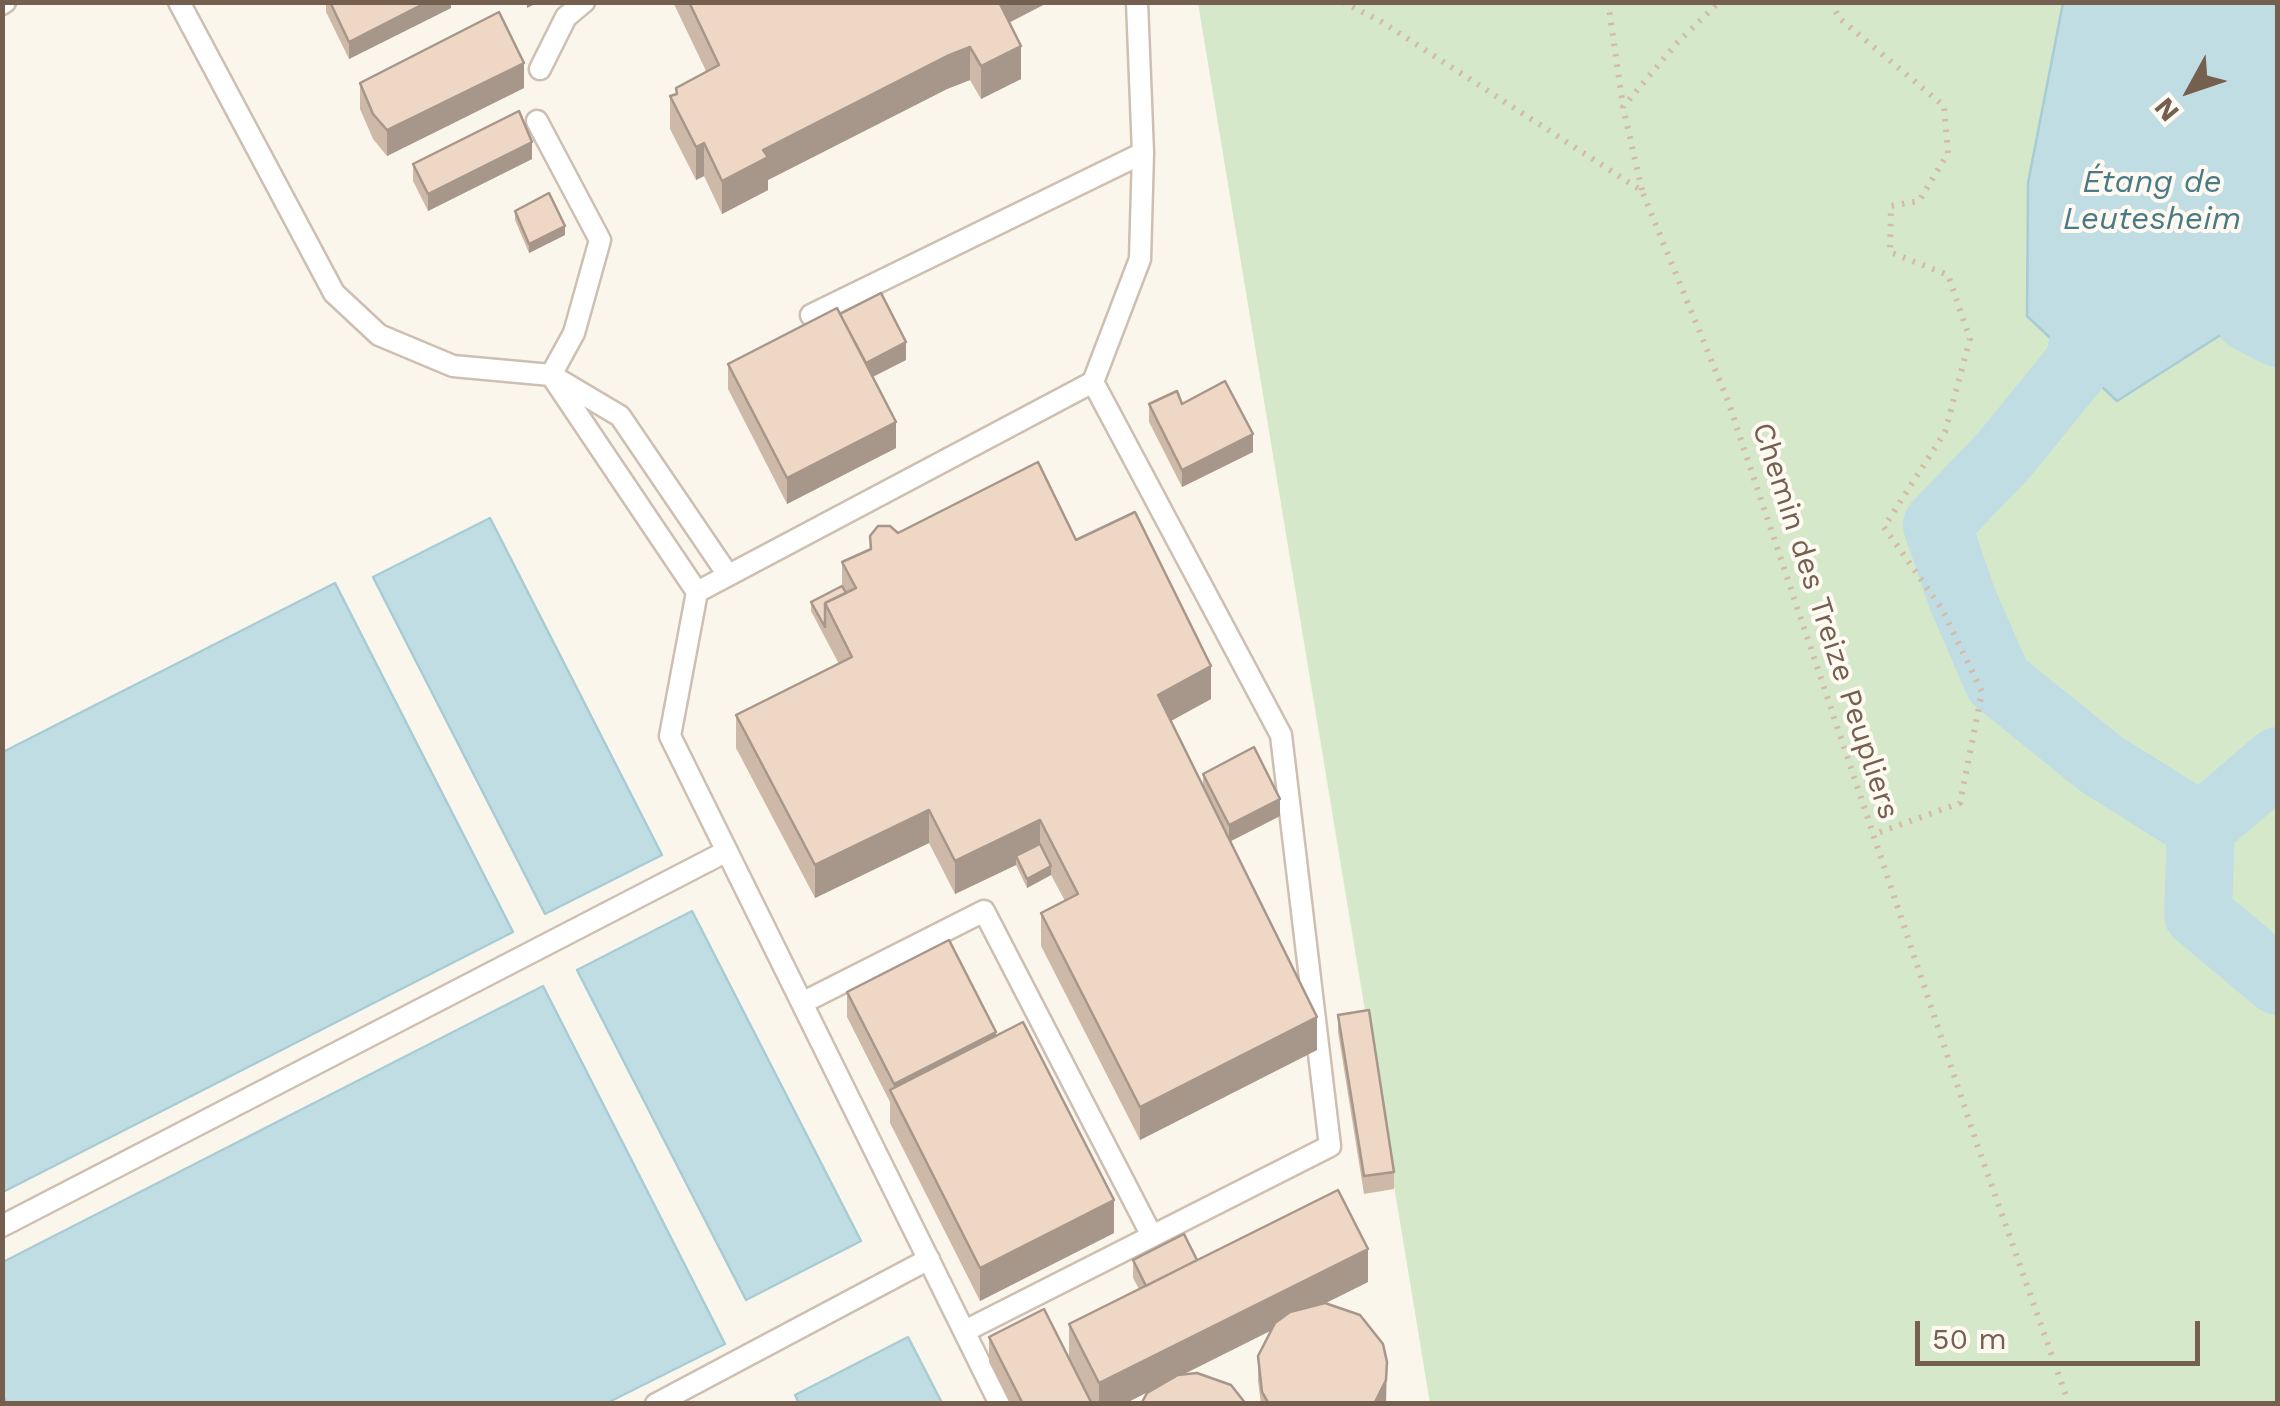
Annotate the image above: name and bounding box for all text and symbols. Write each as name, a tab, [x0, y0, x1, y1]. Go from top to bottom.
north arrow	[2140, 40, 2240, 140]
text: N	[2147, 91, 2186, 128]
water label: Étang de Leutesheim	[2063, 164, 2241, 239]
street label: Chemin des Treize Peupliers	[1744, 418, 1906, 824]
scale bar	[1920, 1301, 2205, 1363]
text: 50 m	[1932, 1321, 2007, 1356]

